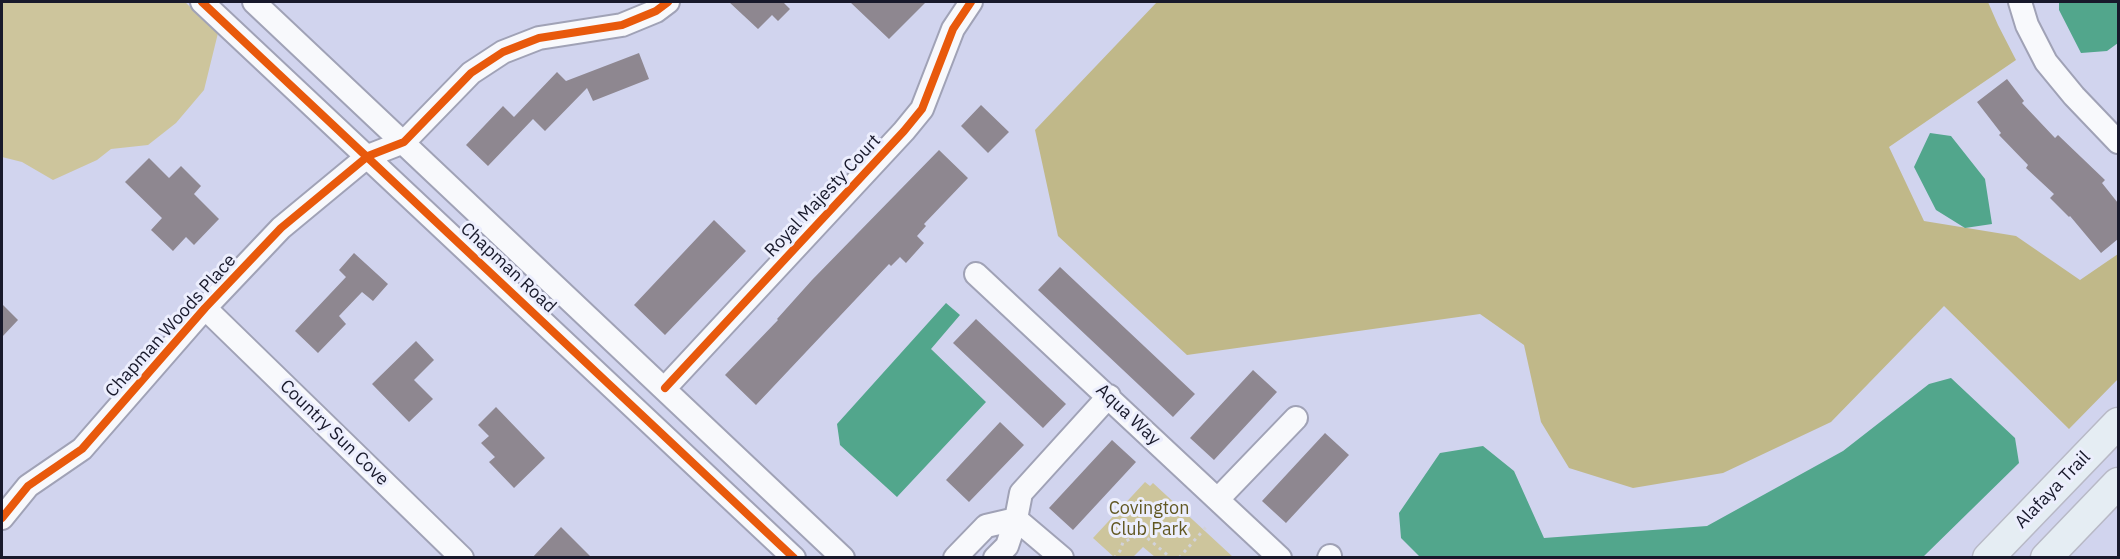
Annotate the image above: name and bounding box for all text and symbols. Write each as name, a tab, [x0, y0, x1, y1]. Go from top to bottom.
street label: Royal Majesty Court	[761, 130, 885, 262]
street label: Chapman Road	[456, 218, 560, 318]
street label: Chapman Woods Place	[101, 250, 241, 402]
street label: Country Sun Cove	[275, 376, 393, 490]
street label: Aqua Way	[1091, 380, 1165, 450]
street label: Alafaya Trail	[2011, 447, 2095, 533]
park label: Covington Club Park	[1109, 498, 1189, 540]

